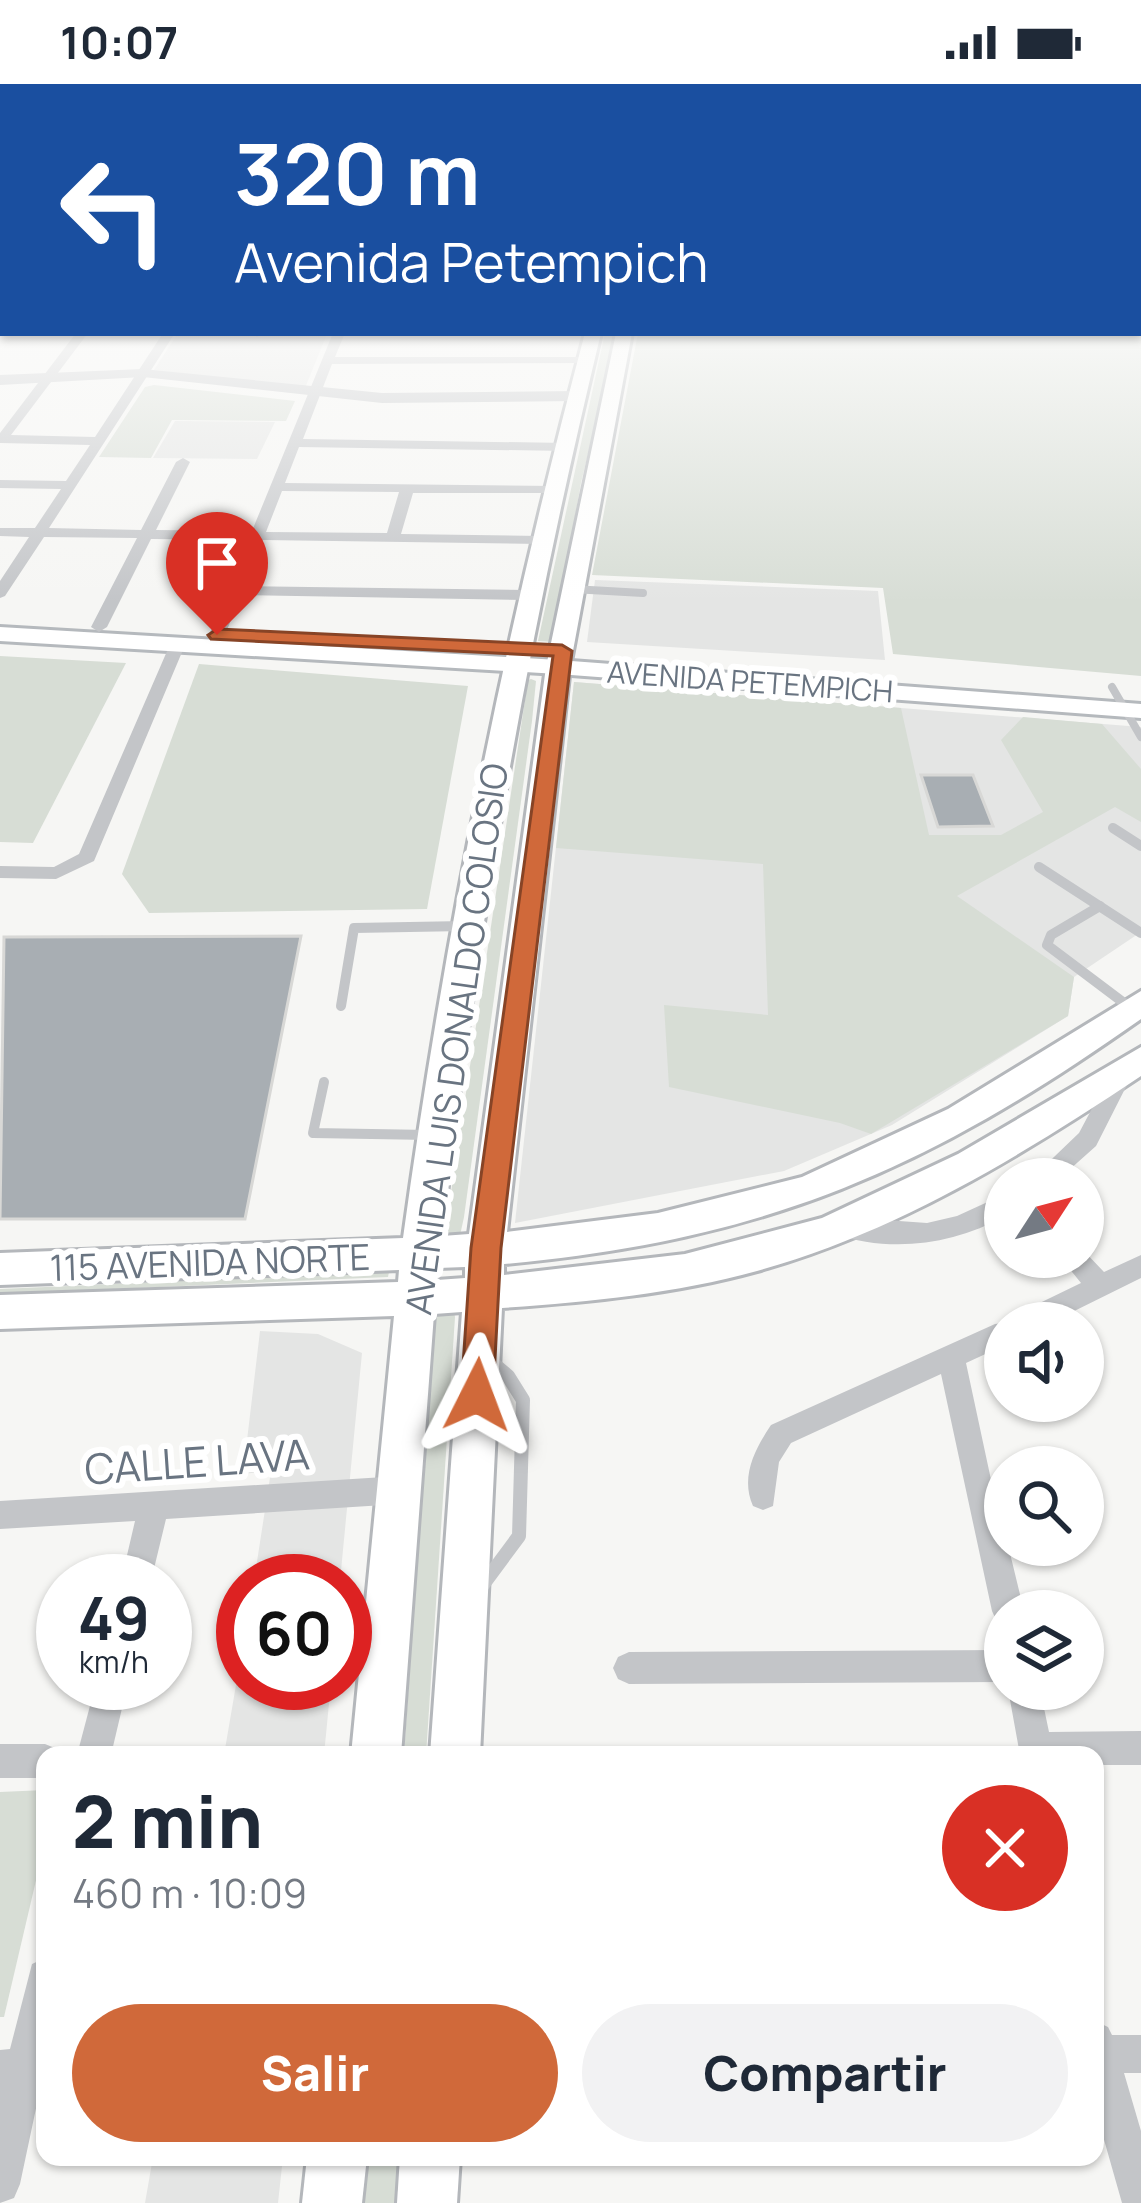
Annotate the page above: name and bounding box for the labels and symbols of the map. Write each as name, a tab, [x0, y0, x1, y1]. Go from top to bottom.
pin	[166, 512, 268, 635]
street label: AVENIDA PETEMPICH	[606, 651, 894, 711]
street label: AVENIDA LUIS DONALDO COLOSIO	[393, 760, 519, 1318]
north arrow	[984, 1158, 1104, 1278]
street label: 115 AVENIDA NORTE	[49, 1232, 371, 1292]
position arrow	[414, 1332, 540, 1458]
street label: CALLE LAVA	[83, 1424, 311, 1498]
speed limit sign: 60	[216, 1554, 372, 1710]

